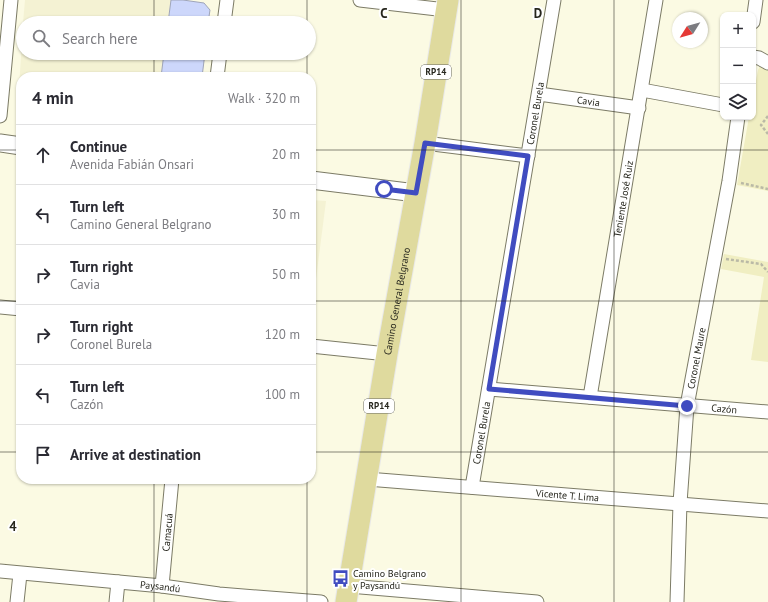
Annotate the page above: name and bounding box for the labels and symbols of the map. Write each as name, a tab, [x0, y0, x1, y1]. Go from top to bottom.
text: C	[380, 5, 388, 22]
text: D	[534, 5, 542, 22]
north arrow	[672, 12, 708, 48]
road number: RP14	[421, 65, 451, 79]
street label: Coronel Burela	[524, 81, 547, 146]
street label: Cavia	[576, 93, 601, 109]
street label: Teniente José Ruiz	[611, 159, 636, 238]
route start	[375, 180, 393, 198]
street label: Camino General Belgrano	[381, 246, 413, 356]
street label: Coronel Maure	[684, 326, 709, 390]
route end	[678, 397, 696, 415]
road number: RP14	[364, 399, 394, 413]
street label: Coronel Burela	[470, 401, 493, 465]
street label: Cazón	[711, 401, 737, 416]
street label: Vicente T. Lima	[534, 486, 600, 504]
street label: Camacuá	[159, 512, 176, 552]
text: 4	[9, 518, 17, 535]
place label: Camino Belgrano y Paysandú	[353, 567, 426, 592]
bus stop icon: Camino Belgrano y Paysandú	[330, 569, 350, 589]
street label: Paysandú	[140, 578, 181, 596]

